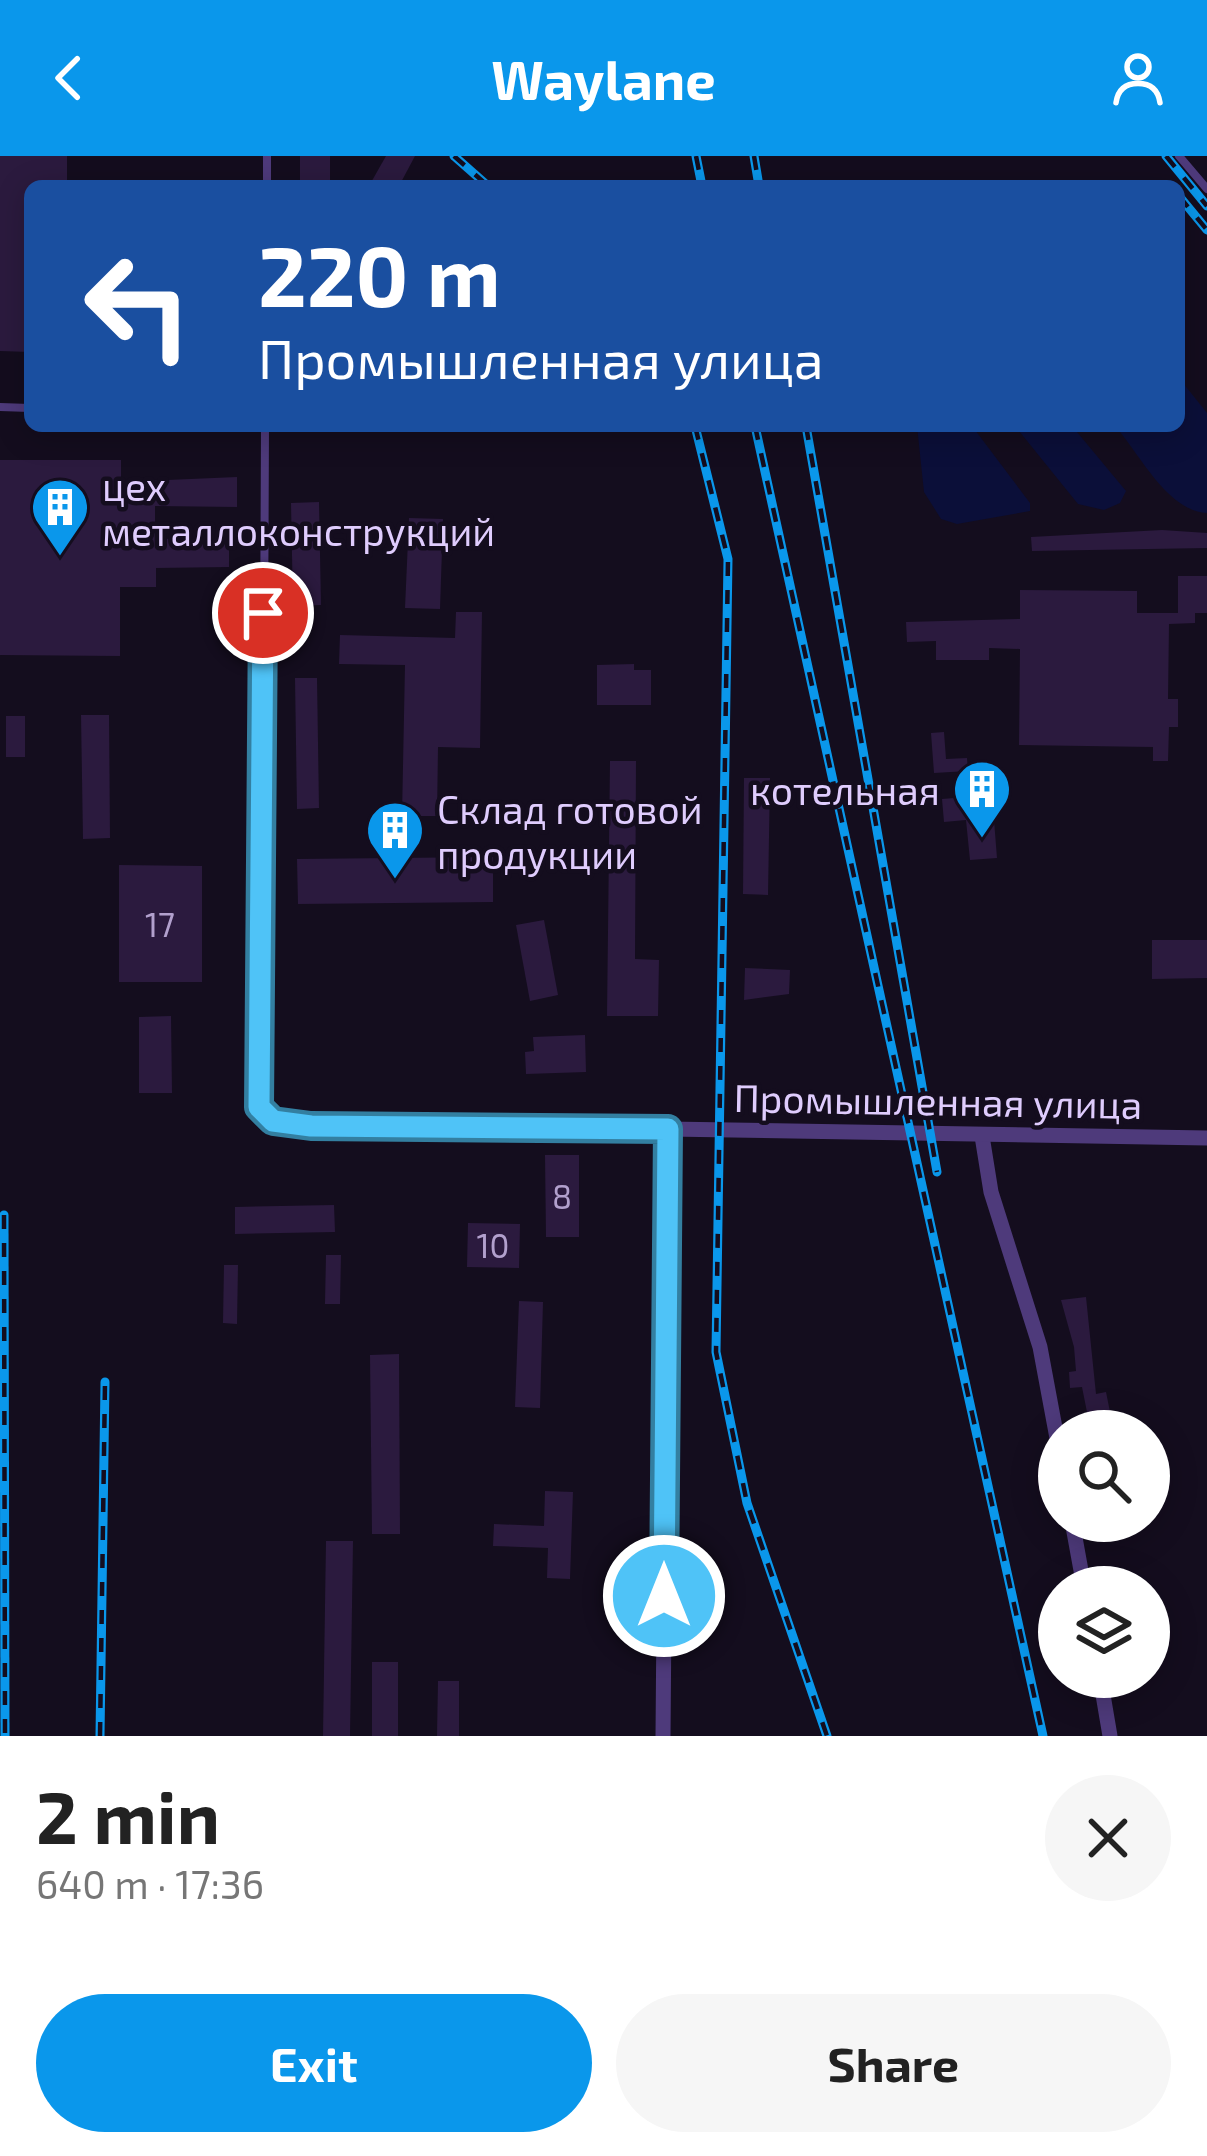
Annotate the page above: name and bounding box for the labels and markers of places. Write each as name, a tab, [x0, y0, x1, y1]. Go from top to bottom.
place label: цех металлоконструкций	[102, 462, 495, 555]
building icon: цех металлоконструкций	[29, 476, 91, 558]
pin	[212, 562, 314, 664]
building icon: котельная	[951, 758, 1013, 840]
place label: котельная	[750, 766, 940, 813]
place label: Склад готовой продукции	[437, 785, 703, 878]
building icon: Склад готовой продукции	[364, 799, 426, 881]

